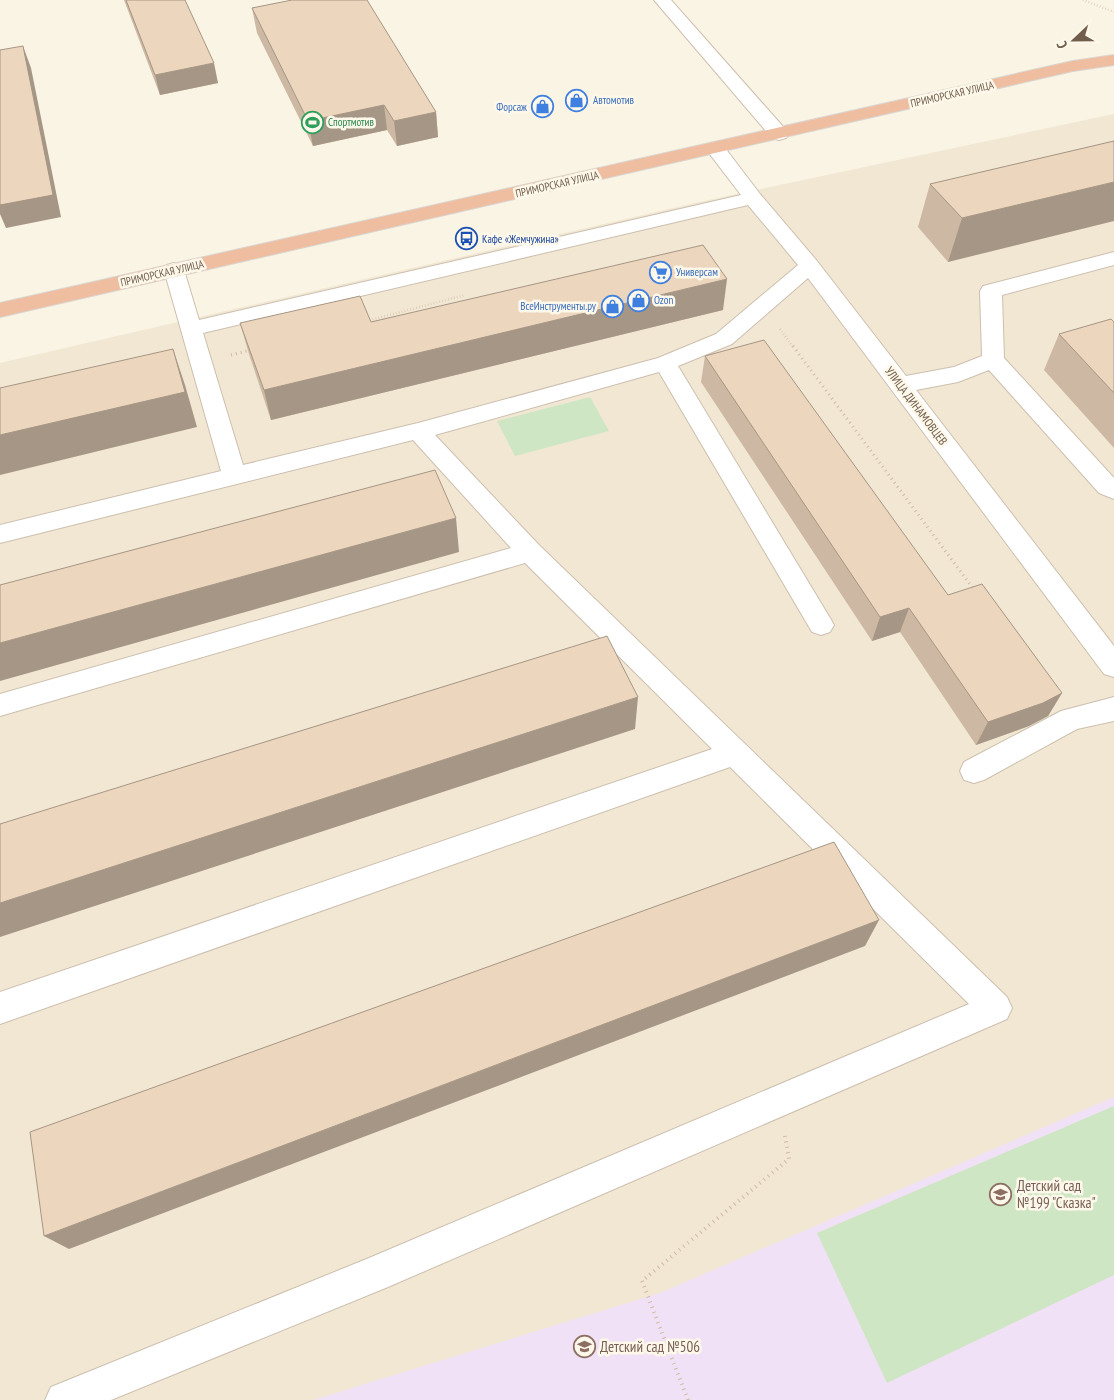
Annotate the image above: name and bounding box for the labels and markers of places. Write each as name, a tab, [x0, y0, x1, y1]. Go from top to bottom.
shop icon: Автомотив	[565, 88, 589, 112]
place label: Автомотив	[593, 93, 634, 107]
shop icon: Форсаж	[531, 95, 555, 119]
place label: Форсаж	[496, 100, 527, 114]
sports icon: Спортмотив	[300, 110, 324, 134]
place label: Спортмотив	[328, 115, 374, 129]
bus stop icon: Кафе «Жемчужина»	[454, 227, 478, 251]
place label: Кафе «Жемчужина»	[482, 232, 559, 246]
supermarket icon: Универсам	[648, 260, 672, 284]
place label: Универсам	[676, 265, 718, 279]
shop icon: Ozon	[626, 288, 650, 312]
place label: Ozon	[654, 293, 673, 307]
shop icon: ВсеИнструменты.ру	[600, 294, 624, 318]
place label: ВсеИнструменты.ру	[520, 299, 597, 313]
place label: Детский сад №199 "Сказка"	[1017, 1176, 1096, 1212]
school or university icon: Детский сад №199 "Сказка"	[989, 1183, 1013, 1207]
school or university icon: Детский сад №506	[572, 1335, 596, 1359]
place label: Детский сад №506	[600, 1337, 700, 1356]

